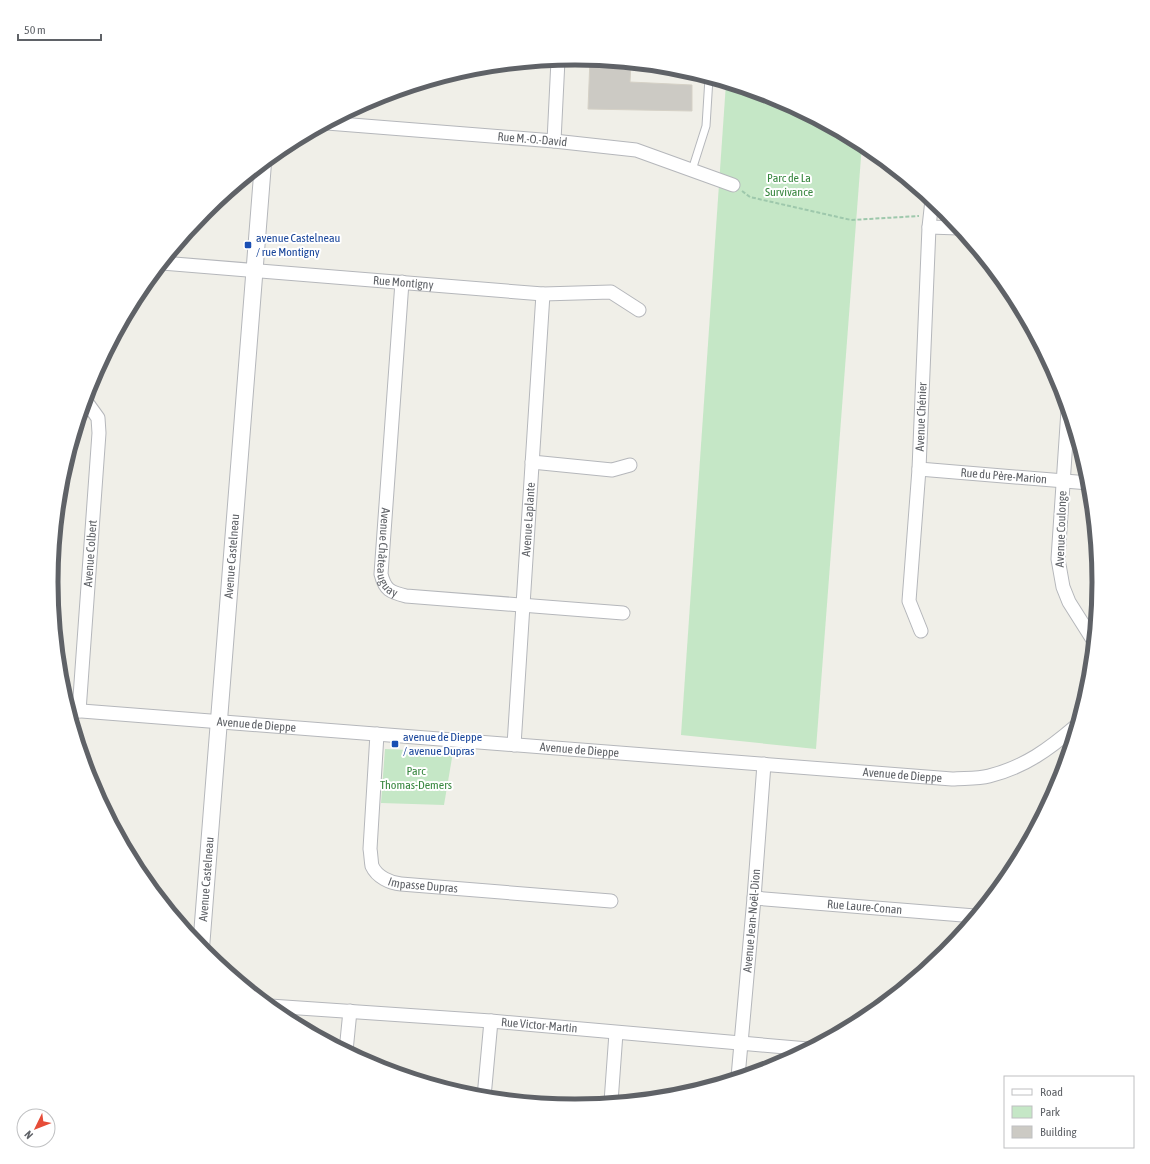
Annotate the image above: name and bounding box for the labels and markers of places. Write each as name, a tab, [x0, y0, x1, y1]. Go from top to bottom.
place label: avenue Castelneau / rue Montigny	[256, 231, 341, 259]
marker: avenue Castelneau / rue Montigny	[243, 240, 253, 250]
place label: avenue de Dieppe / avenue Dupras	[403, 730, 482, 758]
marker: avenue de Dieppe / avenue Dupras	[390, 739, 400, 749]

